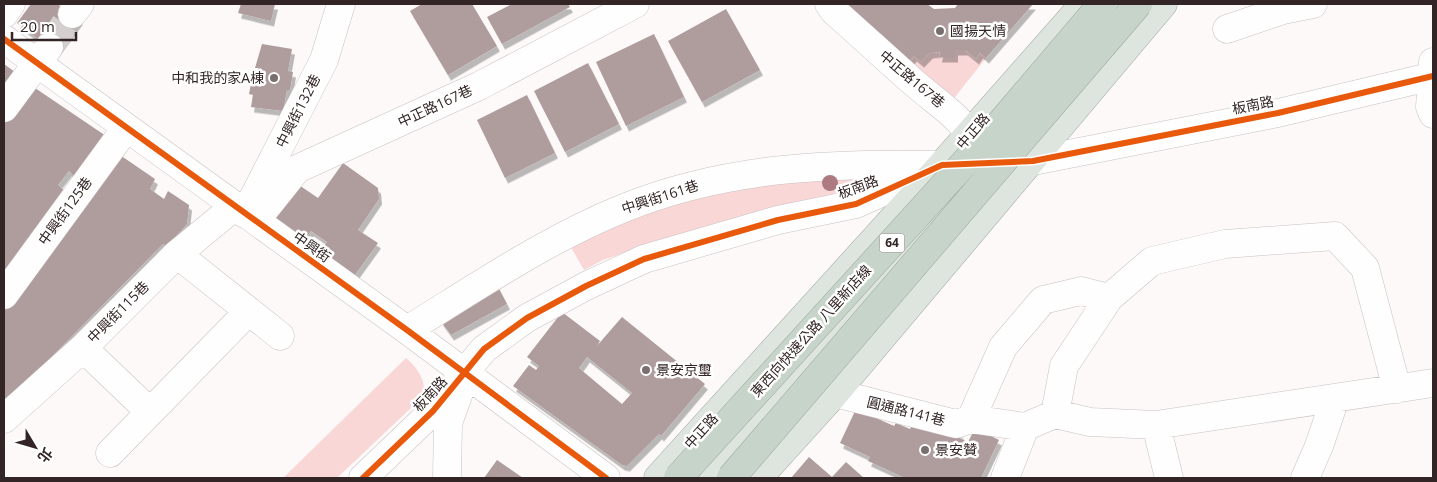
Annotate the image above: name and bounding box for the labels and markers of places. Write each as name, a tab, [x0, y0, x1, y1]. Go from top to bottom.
place label: 國揚天情	[950, 21, 1006, 40]
marker: 國揚天情	[934, 25, 946, 37]
place label: 中和我的家A棟	[171, 68, 264, 87]
marker: 中和我的家A棟	[268, 72, 280, 84]
place label: 景安京璽	[656, 360, 712, 379]
marker: 景安京璽	[640, 364, 652, 376]
place label: 景安贊	[935, 440, 977, 459]
marker: 景安贊	[919, 444, 931, 456]

